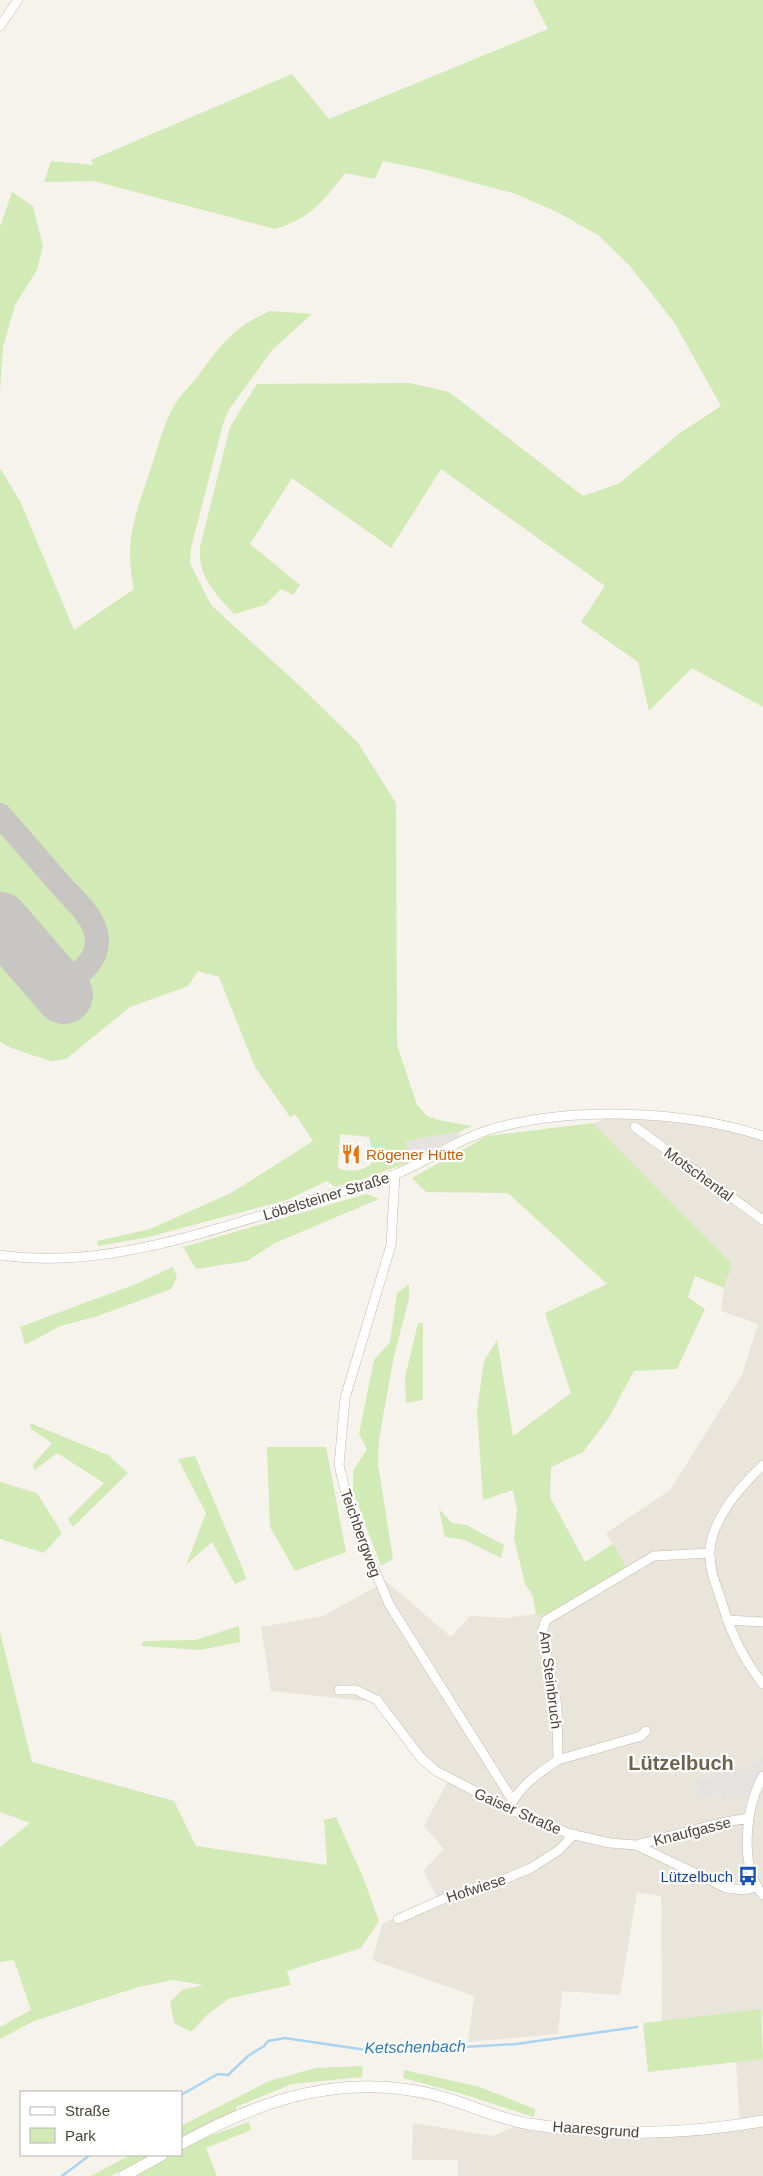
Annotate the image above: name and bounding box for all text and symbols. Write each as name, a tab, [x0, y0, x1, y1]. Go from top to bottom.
restaurant icon: Rögener Hütte	[340, 1143, 362, 1165]
street label: Motschental	[661, 1143, 737, 1205]
place label: Rögener Hütte	[366, 1146, 464, 1163]
street label: Löbelsteiner Straße	[261, 1169, 391, 1223]
street label: Teichbergweg	[337, 1487, 385, 1579]
street label: Am Steinbruch	[537, 1630, 565, 1730]
district label: Lützelbuch	[628, 1752, 734, 1774]
street label: Gaiser Straße	[472, 1784, 564, 1838]
street label: Knaufgasse	[652, 1813, 732, 1849]
bus stop icon: Lützelbuch	[737, 1865, 759, 1887]
place label: Lützelbuch	[660, 1868, 733, 1885]
street label: Hofwiese	[444, 1870, 508, 1906]
water label: Ketschenbach	[364, 2038, 466, 2056]
legend	[20, 2091, 182, 2156]
text: Straße	[65, 2102, 110, 2119]
street label: Haaresgrund	[552, 2117, 640, 2141]
text: Park	[65, 2127, 96, 2144]

